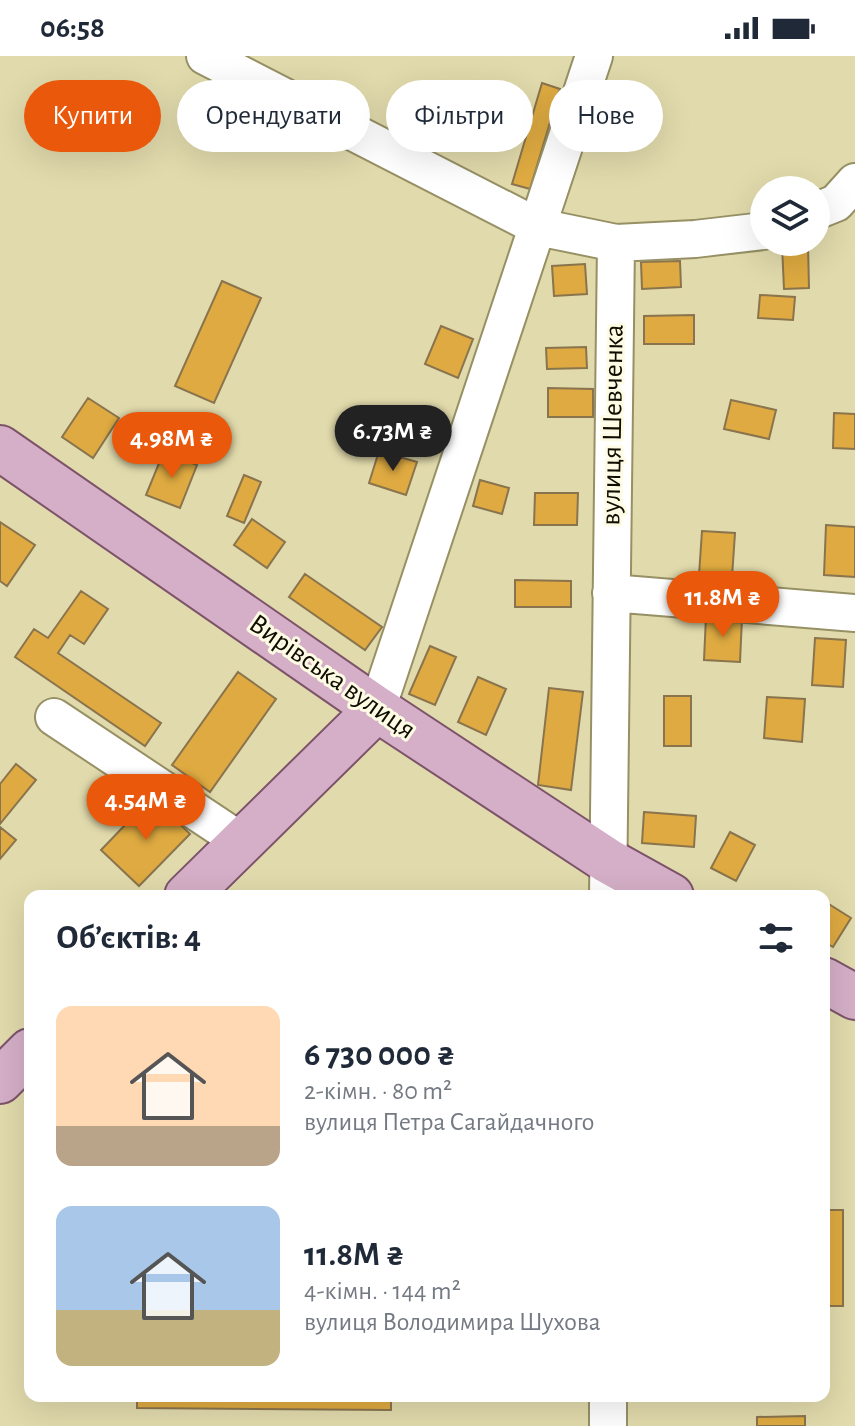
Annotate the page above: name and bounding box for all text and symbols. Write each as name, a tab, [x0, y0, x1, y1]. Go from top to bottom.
text: 06:58	[40, 13, 105, 43]
chip: Купити	[24, 80, 161, 152]
chip: Орендувати	[177, 80, 370, 152]
chip: Фільтри	[386, 80, 533, 152]
chip: Нове	[549, 80, 663, 152]
map controls	[750, 176, 830, 256]
button: layers	[750, 176, 830, 256]
street label: вулиця Шевченка	[597, 324, 629, 526]
pin: 6.73M ₴	[319, 405, 467, 473]
pin: 4.98M ₴	[98, 412, 246, 480]
text: 6.73M ₴	[353, 418, 433, 444]
text: 4.98M ₴	[130, 425, 214, 451]
pin: 11.8M ₴	[649, 571, 797, 639]
text: 11.8M ₴	[684, 584, 762, 610]
street label: Вирівська вулиця	[244, 609, 420, 745]
pin: 4.54M ₴	[72, 774, 220, 842]
text: 4.54M ₴	[105, 787, 188, 813]
icon: filters	[754, 916, 798, 960]
text: Об’єктів: 4	[56, 921, 201, 955]
icon: home	[120, 1038, 216, 1134]
text: 6 730 000 ₴	[304, 1038, 456, 1072]
text: 2-кімн. · 80 m²	[304, 1078, 452, 1104]
text: вулиця Петра Сагайдачного	[304, 1109, 594, 1135]
icon: home	[120, 1238, 216, 1334]
text: 11.8M ₴	[304, 1238, 405, 1272]
text: 4-кімн. · 144 m²	[304, 1278, 461, 1304]
text: вулиця Володимира Шухова	[304, 1309, 601, 1335]

